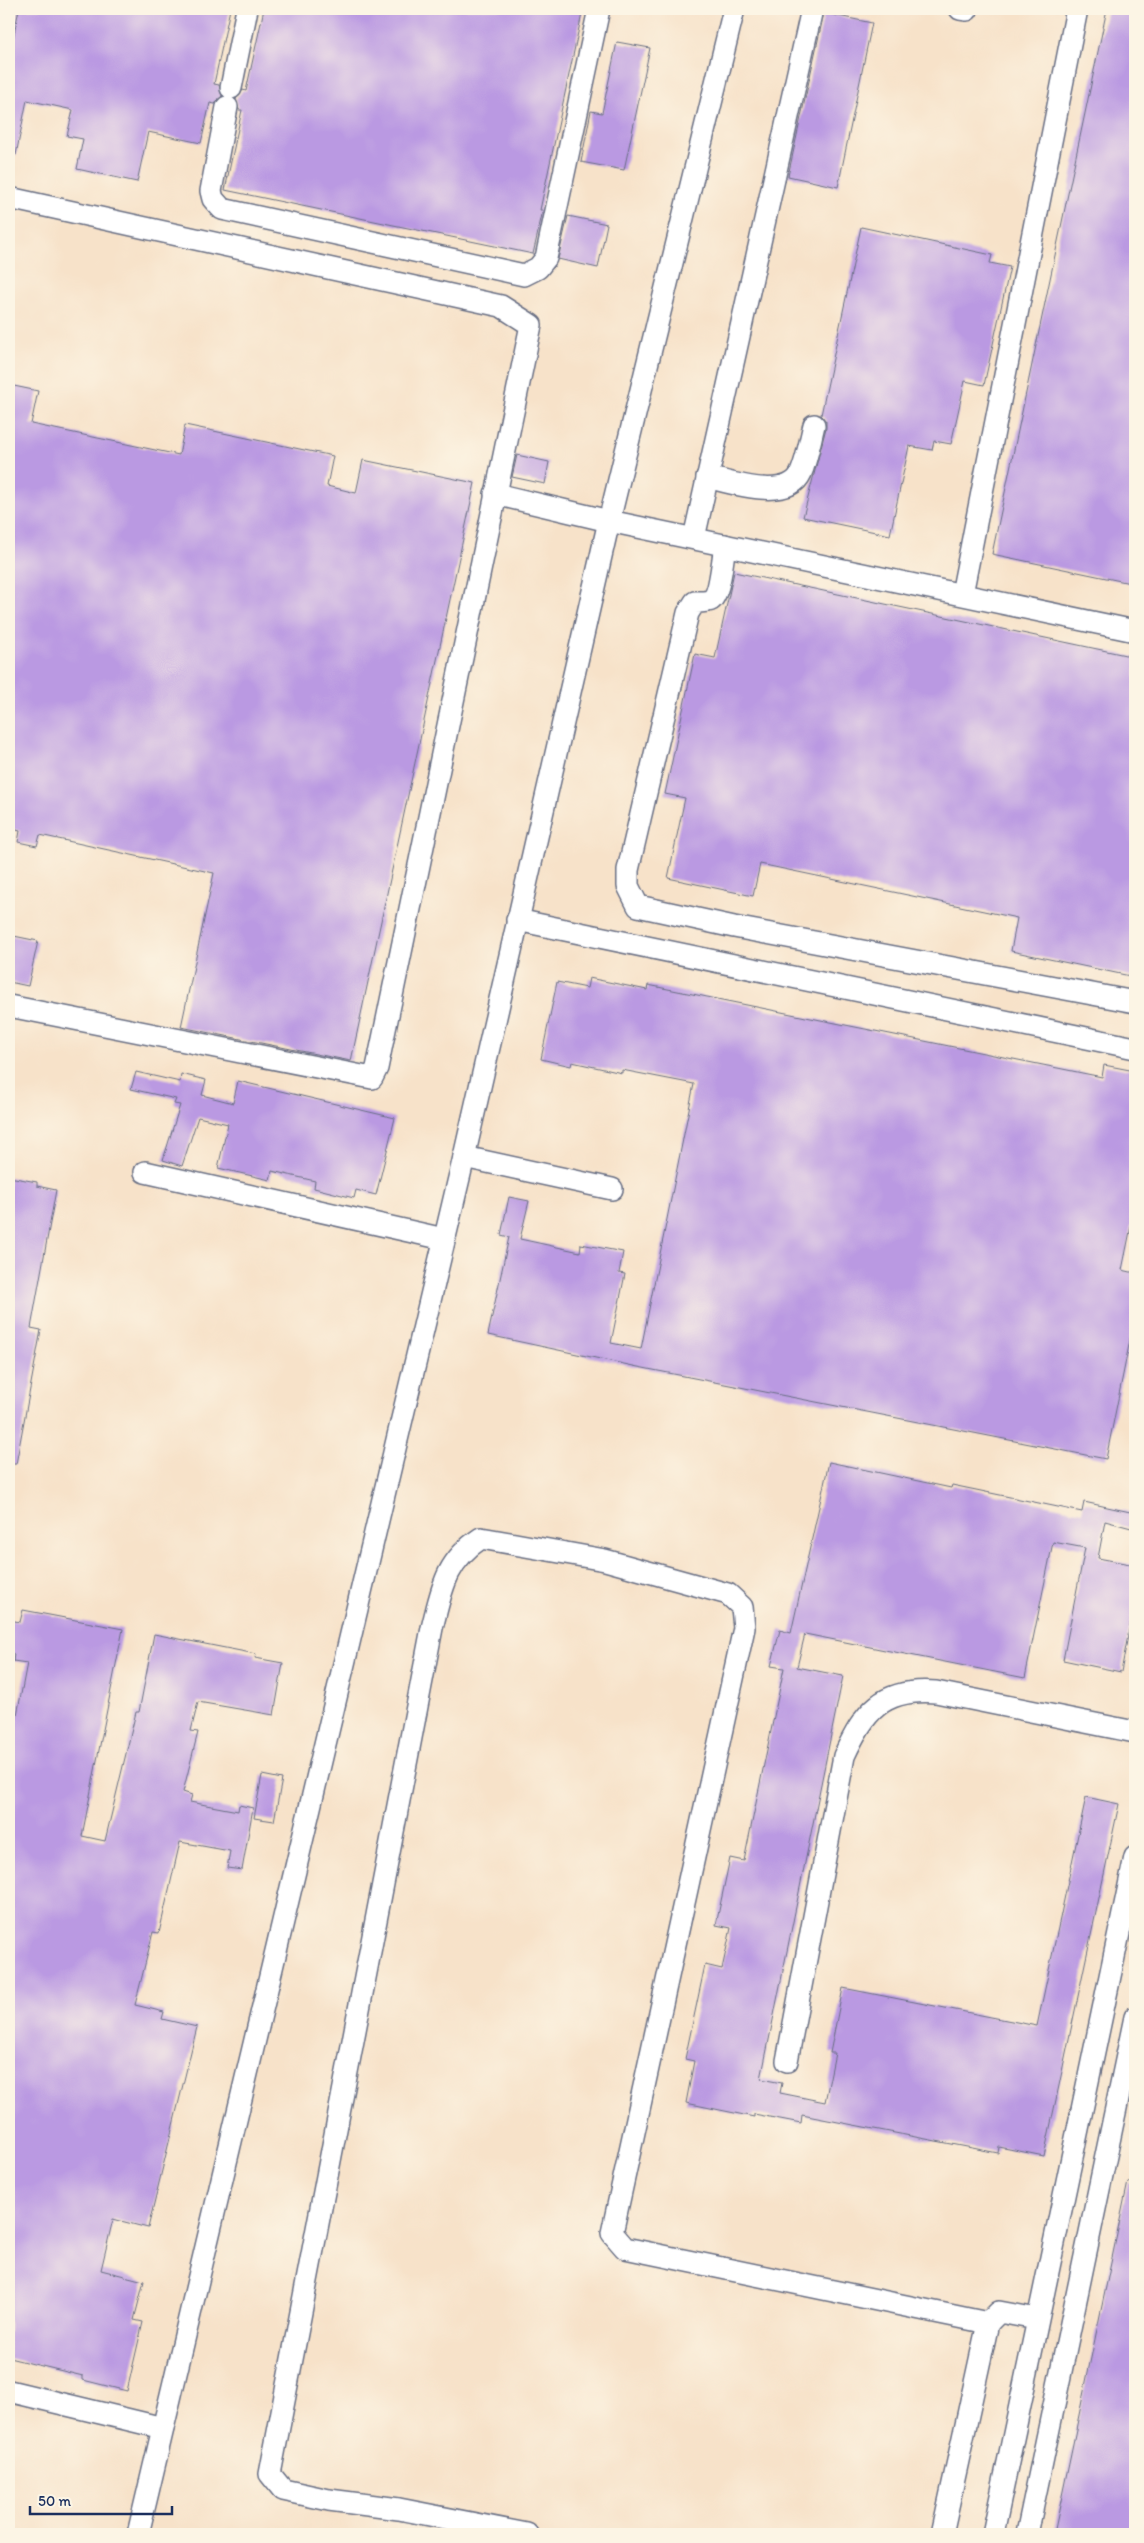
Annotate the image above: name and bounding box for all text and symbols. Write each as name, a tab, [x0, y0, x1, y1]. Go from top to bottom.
scale bar	[30, 2483, 172, 2515]
text: 50 m	[38, 2492, 71, 2510]

